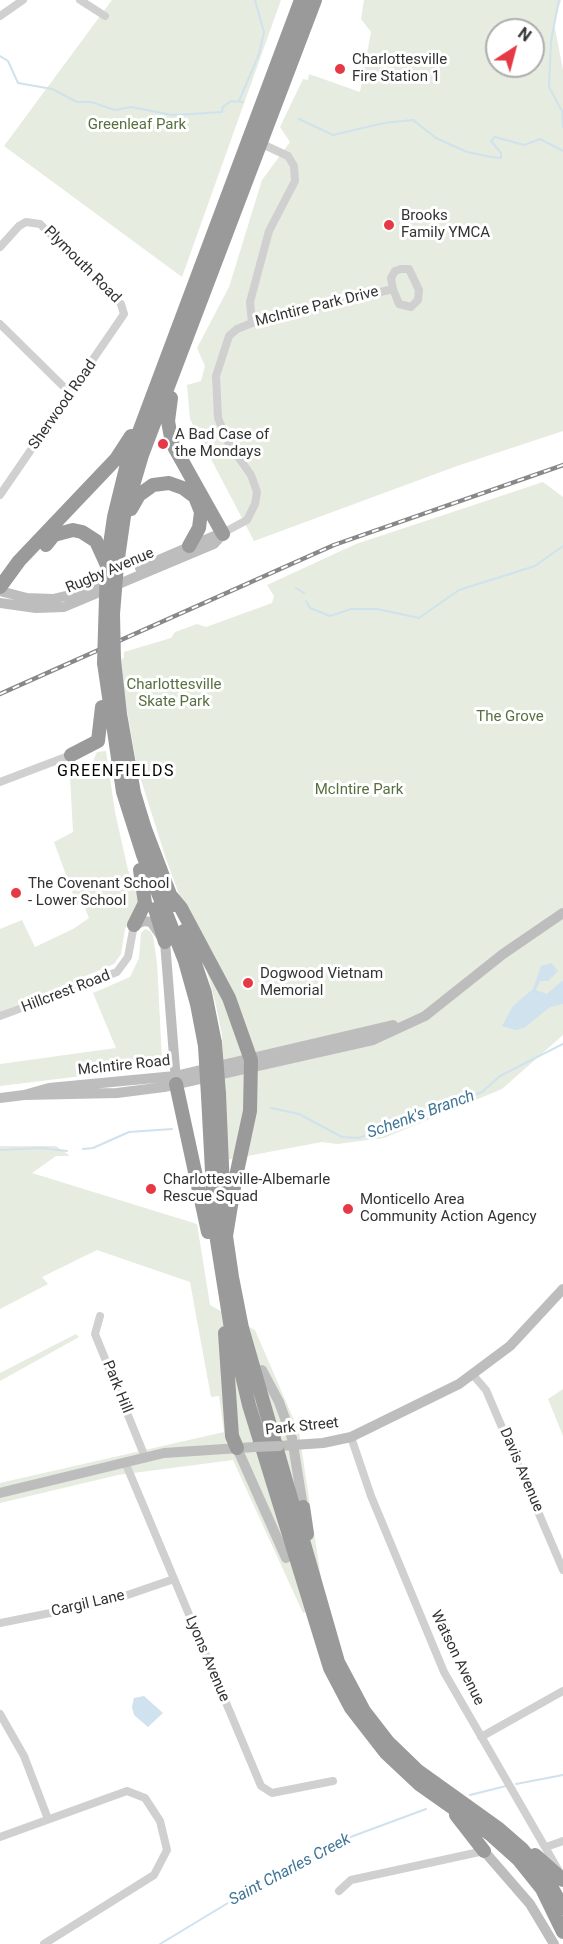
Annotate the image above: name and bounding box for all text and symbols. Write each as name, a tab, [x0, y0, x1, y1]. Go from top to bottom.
north arrow	[485, 18, 545, 78]
text: N	[515, 24, 535, 46]
place label: Charlottesville Fire Station 1	[352, 51, 447, 86]
marker: Charlottesville Fire Station 1	[333, 62, 347, 76]
park label: Greenleaf Park	[88, 116, 186, 134]
place label: Brooks Family YMCA	[401, 207, 490, 242]
marker: Brooks Family YMCA	[382, 218, 396, 232]
street label: Plymouth Road	[40, 223, 124, 307]
street label: McIntire Park Drive	[254, 283, 380, 331]
street label: Sherwood Road	[25, 357, 101, 453]
place label: A Bad Case of the Mondays	[175, 426, 269, 461]
marker: A Bad Case of the Mondays	[156, 437, 170, 451]
street label: Rugby Avenue	[63, 544, 157, 598]
park label: Charlottesville Skate Park	[126, 676, 222, 711]
park label: The Grove	[476, 708, 544, 726]
district label: GREENFIELDS	[57, 762, 175, 782]
park label: McIntire Park	[315, 781, 403, 799]
place label: The Covenant School - Lower School	[28, 875, 169, 910]
marker: The Covenant School - Lower School	[9, 886, 23, 900]
place label: Dogwood Vietnam Memorial	[260, 965, 383, 1000]
street label: Hillcrest Road	[19, 967, 113, 1017]
marker: Dogwood Vietnam Memorial	[241, 976, 255, 990]
street label: McIntire Road	[77, 1052, 171, 1080]
water label: Schenk's Branch	[365, 1087, 477, 1143]
place label: Charlottesville-Albemarle Rescue Squad	[163, 1171, 330, 1206]
marker: Charlottesville-Albemarle Rescue Squad	[144, 1182, 158, 1196]
place label: Monticello Area Community Action Agency	[360, 1191, 537, 1226]
marker: Monticello Area Community Action Agency	[341, 1202, 355, 1216]
street label: Park Hill	[98, 1358, 136, 1416]
street label: Park Street	[265, 1414, 339, 1440]
street label: Davis Avenue	[495, 1425, 547, 1515]
street label: Cargil Lane	[50, 1587, 126, 1621]
street label: Watson Avenue	[426, 1608, 488, 1708]
street label: Lyons Avenue	[181, 1613, 233, 1705]
water label: Saint Charles Creek	[226, 1830, 354, 1910]

